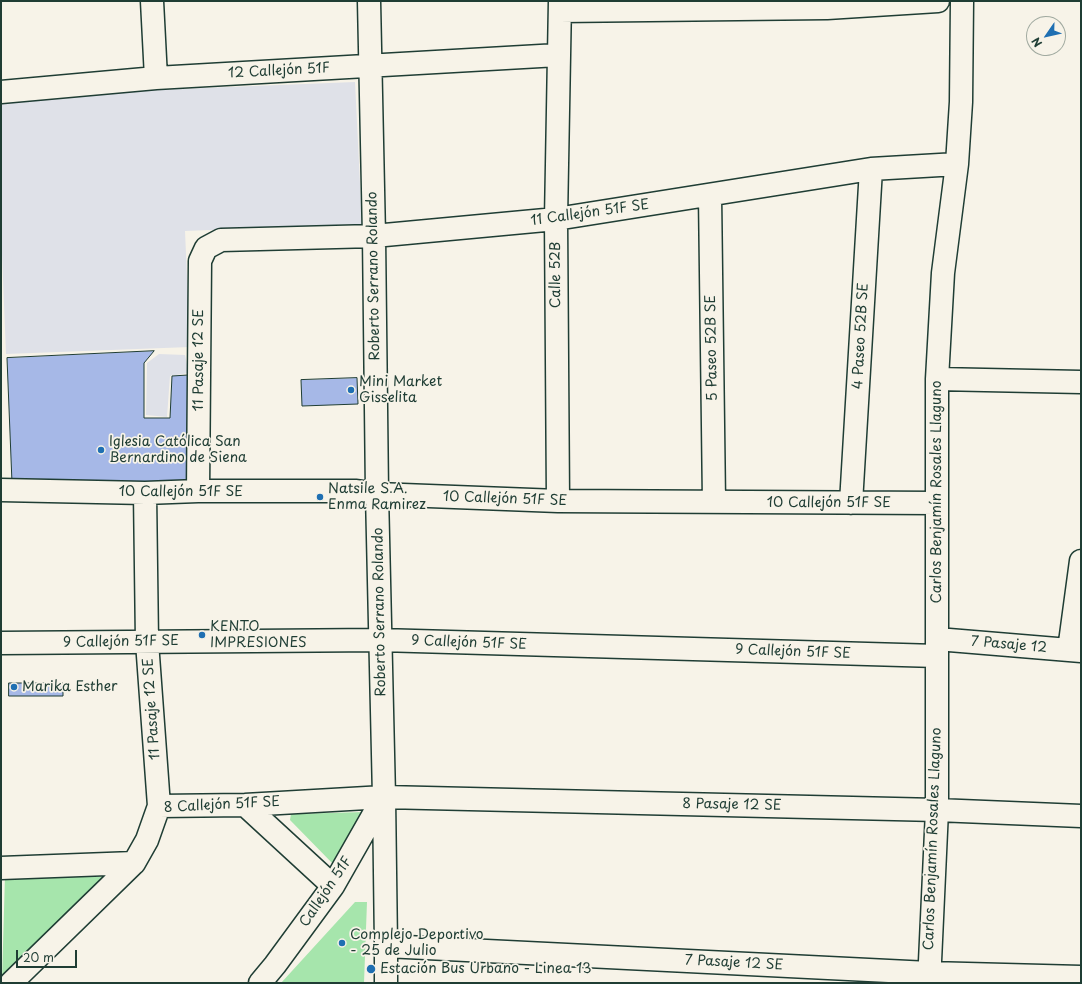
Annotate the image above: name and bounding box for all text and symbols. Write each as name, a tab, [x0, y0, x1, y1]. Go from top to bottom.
north arrow	[1026, 16, 1066, 56]
text: N	[1027, 34, 1046, 51]
street label: 12 Callejón 51F	[228, 60, 330, 82]
street label: Roberto Serrano Rolando	[364, 191, 384, 361]
street label: 11 Callejón 51F SE	[530, 196, 650, 230]
street label: Calle 52B	[548, 242, 564, 308]
street label: 4 Paseo 52B SE	[850, 282, 872, 390]
street label: 5 Paseo 52B SE	[703, 295, 721, 401]
street label: 11 Pasaje 12 SE	[191, 309, 207, 411]
place label: Mini Market Gisselita	[359, 374, 442, 406]
street label: Carlos Benjamín Rosales Llaguno	[929, 381, 945, 603]
marker: Mini Market Gisselita	[346, 385, 356, 395]
place label: Iglesia Católica San Bernardino de Siena	[109, 434, 247, 466]
marker: Iglesia Católica San Bernardino de Siena	[96, 445, 106, 455]
place label: Natsile S.A. Enma Ramirez	[328, 481, 426, 514]
street label: 10 Callejón 51F SE	[119, 484, 243, 500]
street label: 10 Callejón 51F SE	[443, 488, 567, 510]
marker: Natsile S.A. Enma Ramirez	[315, 492, 325, 502]
street label: 10 Callejón 51F SE	[767, 495, 891, 511]
street label: Roberto Serrano Rolando	[370, 527, 390, 697]
place label: KENTO IMPRESIONES	[210, 619, 307, 652]
marker: KENTO IMPRESIONES	[197, 630, 207, 640]
street label: 9 Callejón 51F SE	[63, 633, 179, 651]
street label: 9 Callejón 51F SE	[411, 633, 527, 653]
street label: 7 Pasaje 12	[970, 633, 1048, 657]
street label: 9 Callejón 51F SE	[735, 642, 851, 662]
street label: 11 Pasaje 12 SE	[140, 657, 164, 761]
place label: Marika Esther	[22, 679, 118, 695]
marker: Marika Esther	[9, 682, 19, 692]
street label: Carlos Benjamín Rosales Llaguno	[921, 727, 945, 951]
street label: 8 Callejón 51F SE	[163, 794, 281, 816]
street label: 8 Pasaje 12 SE	[682, 796, 782, 814]
street label: Callejón 51F	[296, 854, 356, 930]
place label: Complejo Deportivo - 25 de Julio	[350, 927, 484, 960]
marker: Complejo Deportivo - 25 de Julio	[337, 938, 347, 948]
scale bar	[18, 942, 79, 968]
text: 20 m	[23, 948, 54, 966]
street label: 7 Pasaje 12 SE	[684, 952, 784, 974]
place label: Estación Bus Urbano - Linea 13	[380, 961, 592, 977]
marker: Estación Bus Urbano - Linea 13	[365, 963, 377, 975]

